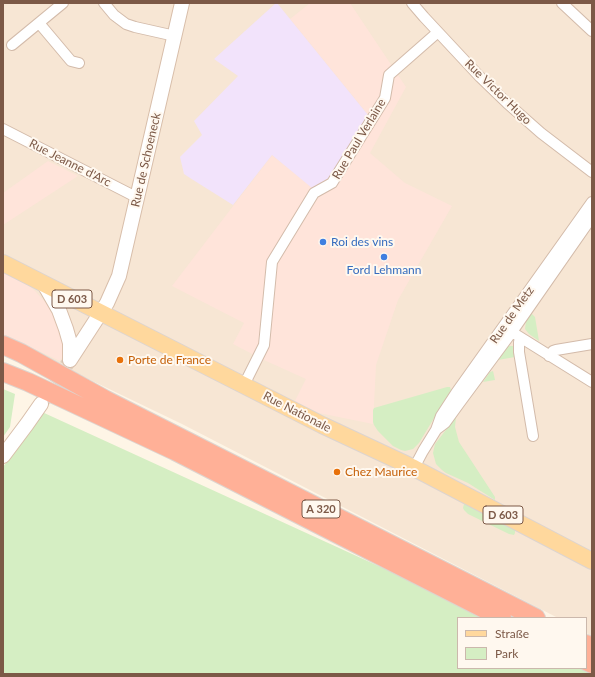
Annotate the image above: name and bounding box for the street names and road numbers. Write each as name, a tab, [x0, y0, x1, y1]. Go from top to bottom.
street label: Rue Victor Hugo	[462, 56, 534, 128]
street label: Rue Paul Verlaine	[329, 96, 389, 182]
street label: Rue de Schoeneck	[128, 111, 164, 209]
street label: Rue Jeanne d'Arc	[27, 136, 113, 190]
street label: Rue de Metz	[487, 284, 537, 346]
road number: D 603	[52, 290, 92, 308]
street label: Rue Nationale	[261, 389, 333, 435]
road number: A 320	[302, 500, 340, 518]
road number: D 603	[483, 506, 523, 524]

